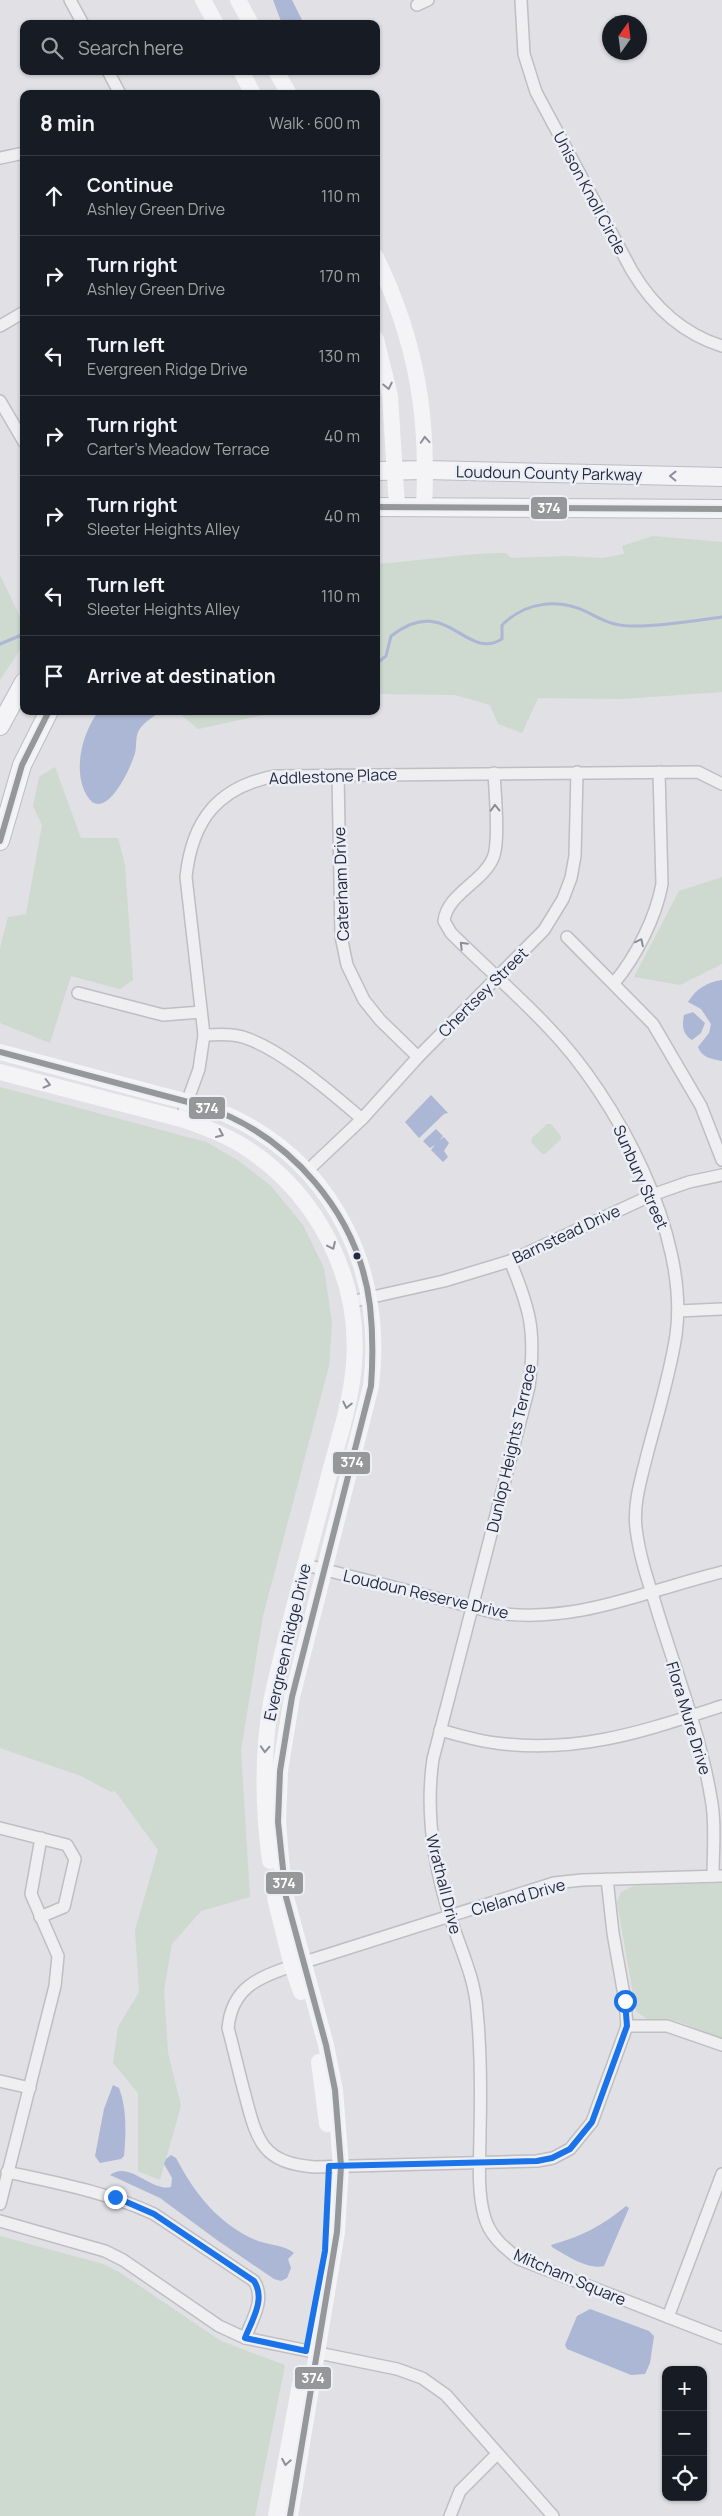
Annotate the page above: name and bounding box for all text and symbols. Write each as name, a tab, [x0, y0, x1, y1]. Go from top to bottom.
north arrow	[602, 15, 647, 60]
search box	[20, 20, 380, 75]
icon: search	[38, 34, 66, 62]
text: Search here	[78, 35, 184, 61]
text: 8 min	[40, 109, 95, 137]
text: Walk · 600 m	[269, 112, 360, 134]
street label: Unison Knoll Circle	[548, 128, 632, 258]
text: Continue	[87, 172, 173, 198]
icon: ahead	[40, 182, 68, 210]
text: 110 m	[321, 185, 360, 207]
text: Ashley Green Drive	[87, 198, 225, 220]
text: Turn right	[87, 252, 177, 278]
icon: right	[40, 262, 68, 290]
text: 170 m	[319, 265, 360, 287]
text: Ashley Green Drive	[87, 278, 225, 300]
text: Turn left	[87, 332, 165, 358]
icon: left	[40, 342, 68, 370]
text: 130 m	[318, 345, 360, 367]
text: Evergreen Ridge Drive	[87, 358, 248, 380]
one-way arrow	[382, 382, 393, 391]
text: Turn right	[87, 412, 177, 438]
icon: right	[40, 422, 68, 450]
text: 40 m	[324, 425, 360, 447]
one-way arrow	[420, 436, 431, 444]
text: Carter's Meadow Terrace	[87, 438, 270, 460]
street label: Loudoun County Parkway	[456, 460, 643, 486]
one-way arrow	[669, 471, 677, 482]
text: Turn right	[87, 492, 177, 518]
line badge: 374	[530, 496, 568, 520]
text: 374	[537, 498, 561, 517]
icon: right	[40, 502, 68, 530]
text: 40 m	[324, 505, 360, 527]
text: Sleeter Heights Alley	[87, 518, 240, 540]
text: Turn left	[87, 572, 165, 598]
icon: left	[40, 582, 68, 610]
text: 110 m	[321, 585, 360, 607]
text: Sleeter Heights Alley	[87, 598, 240, 620]
icon: arrive	[40, 662, 68, 690]
text: Arrive at destination	[87, 663, 276, 689]
street label: Addlestone Place	[268, 763, 398, 789]
one-way arrow	[490, 804, 500, 812]
street label: Caterham Drive	[328, 827, 354, 941]
one-way arrow	[633, 938, 644, 947]
one-way arrow	[460, 941, 469, 950]
street label: Chertsey Street	[433, 942, 533, 1042]
one-way arrow	[43, 1078, 52, 1089]
line badge: 374	[188, 1096, 226, 1120]
text: 374	[195, 1098, 219, 1117]
street label: Sunbury Street	[608, 1121, 674, 1233]
one-way arrow	[215, 1127, 224, 1138]
street label: Barnstead Drive	[509, 1199, 623, 1269]
one-way arrow	[326, 1241, 336, 1250]
unlabelled marker	[352, 1251, 362, 1261]
street label: Dunlop Heights Terrace	[481, 1362, 541, 1534]
one-way arrow	[342, 1401, 353, 1410]
line badge: 374	[332, 1451, 371, 1475]
text: 374	[340, 1452, 364, 1471]
street label: Evergreen Ridge Drive	[258, 1561, 316, 1723]
street label: Loudoun Reserve Drive	[341, 1564, 511, 1624]
street label: Flora Mure Drive	[661, 1659, 717, 1777]
one-way arrow	[260, 1745, 271, 1753]
street label: Wrathall Drive	[421, 1832, 467, 1936]
line badge: 374	[265, 1871, 304, 1895]
text: 374	[272, 1873, 296, 1892]
street label: Cleland Drive	[468, 1873, 568, 1921]
route start	[614, 1990, 637, 2013]
route end	[104, 2186, 127, 2209]
street label: Mitcham Square	[510, 2243, 630, 2311]
line badge: 374	[294, 2366, 332, 2390]
map controls	[662, 2366, 707, 2501]
button: +	[662, 2366, 707, 2411]
text: 374	[301, 2368, 325, 2387]
button: −	[662, 2411, 707, 2456]
button: locate	[662, 2456, 707, 2501]
one-way arrow	[282, 2458, 292, 2467]

